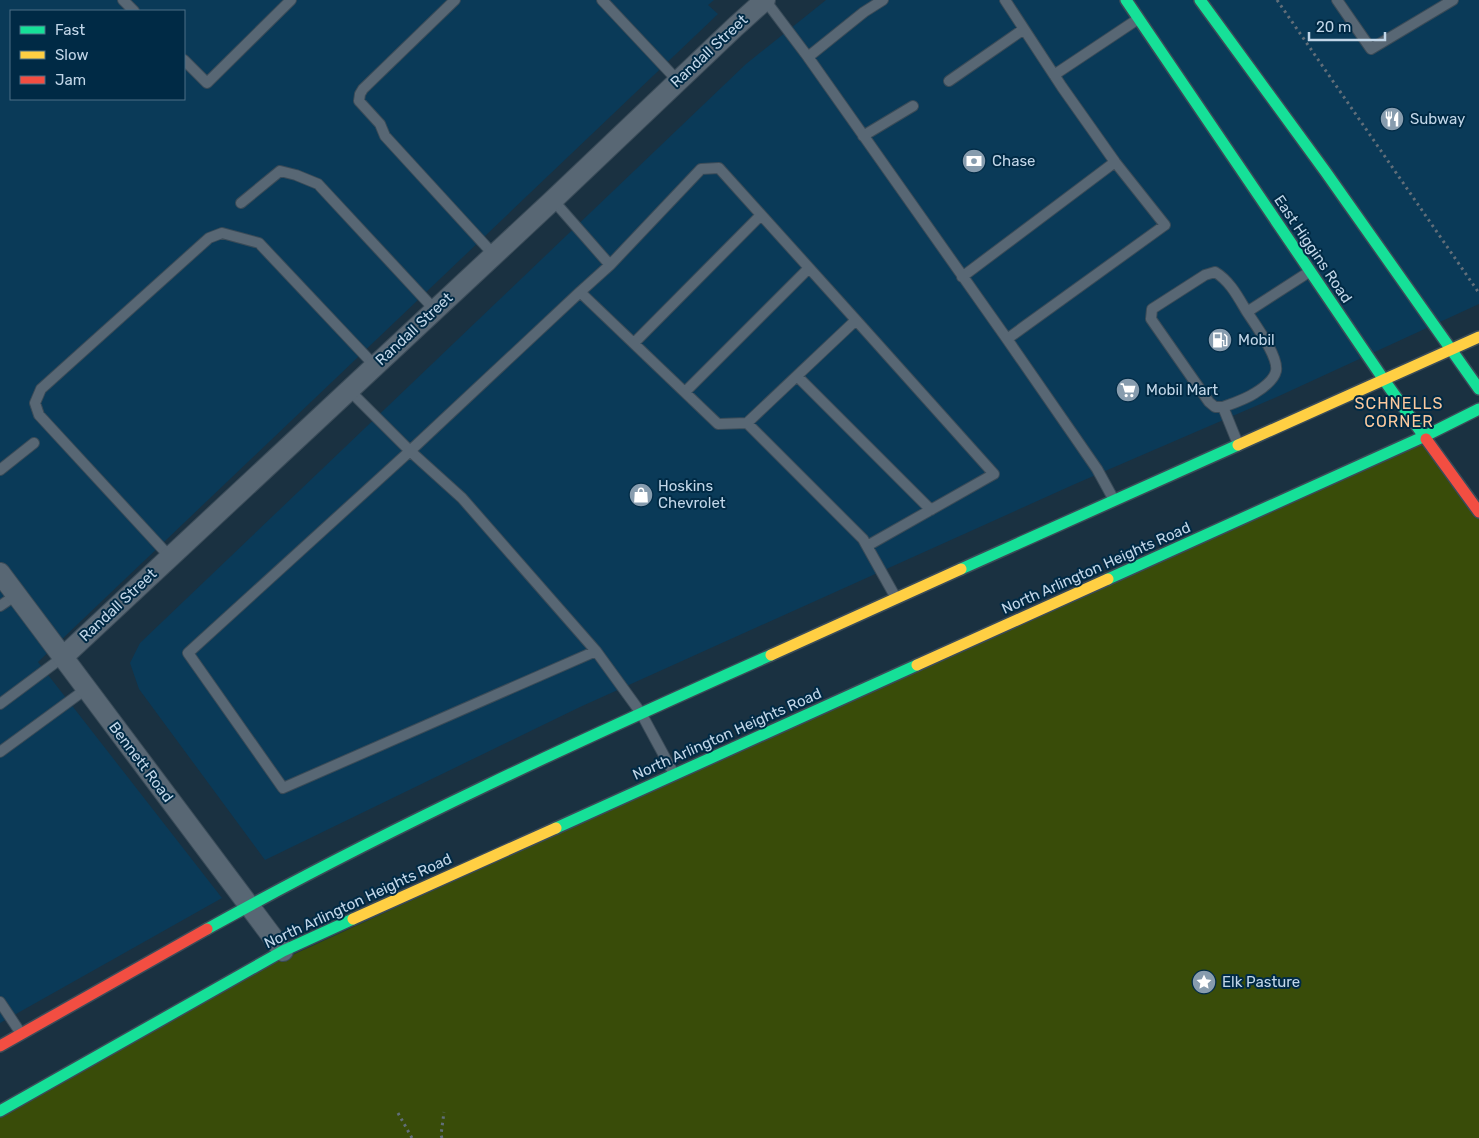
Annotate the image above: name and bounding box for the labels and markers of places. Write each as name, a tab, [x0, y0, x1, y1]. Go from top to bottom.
restaurant icon: Subway	[1379, 106, 1405, 132]
place label: Subway	[1410, 110, 1465, 128]
bank icon: Chase	[961, 148, 987, 174]
place label: Chase	[992, 152, 1035, 170]
fuel station icon: Mobil	[1207, 327, 1233, 353]
place label: Mobil	[1238, 331, 1275, 349]
supermarket icon: Mobil Mart	[1115, 377, 1141, 403]
place label: Mobil Mart	[1146, 381, 1218, 399]
place label: Hoskins Chevrolet	[658, 477, 726, 512]
shop icon: Hoskins Chevrolet	[628, 482, 654, 508]
place icon: Elk Pasture	[1191, 969, 1217, 995]
place label: Elk Pasture	[1222, 973, 1300, 991]

